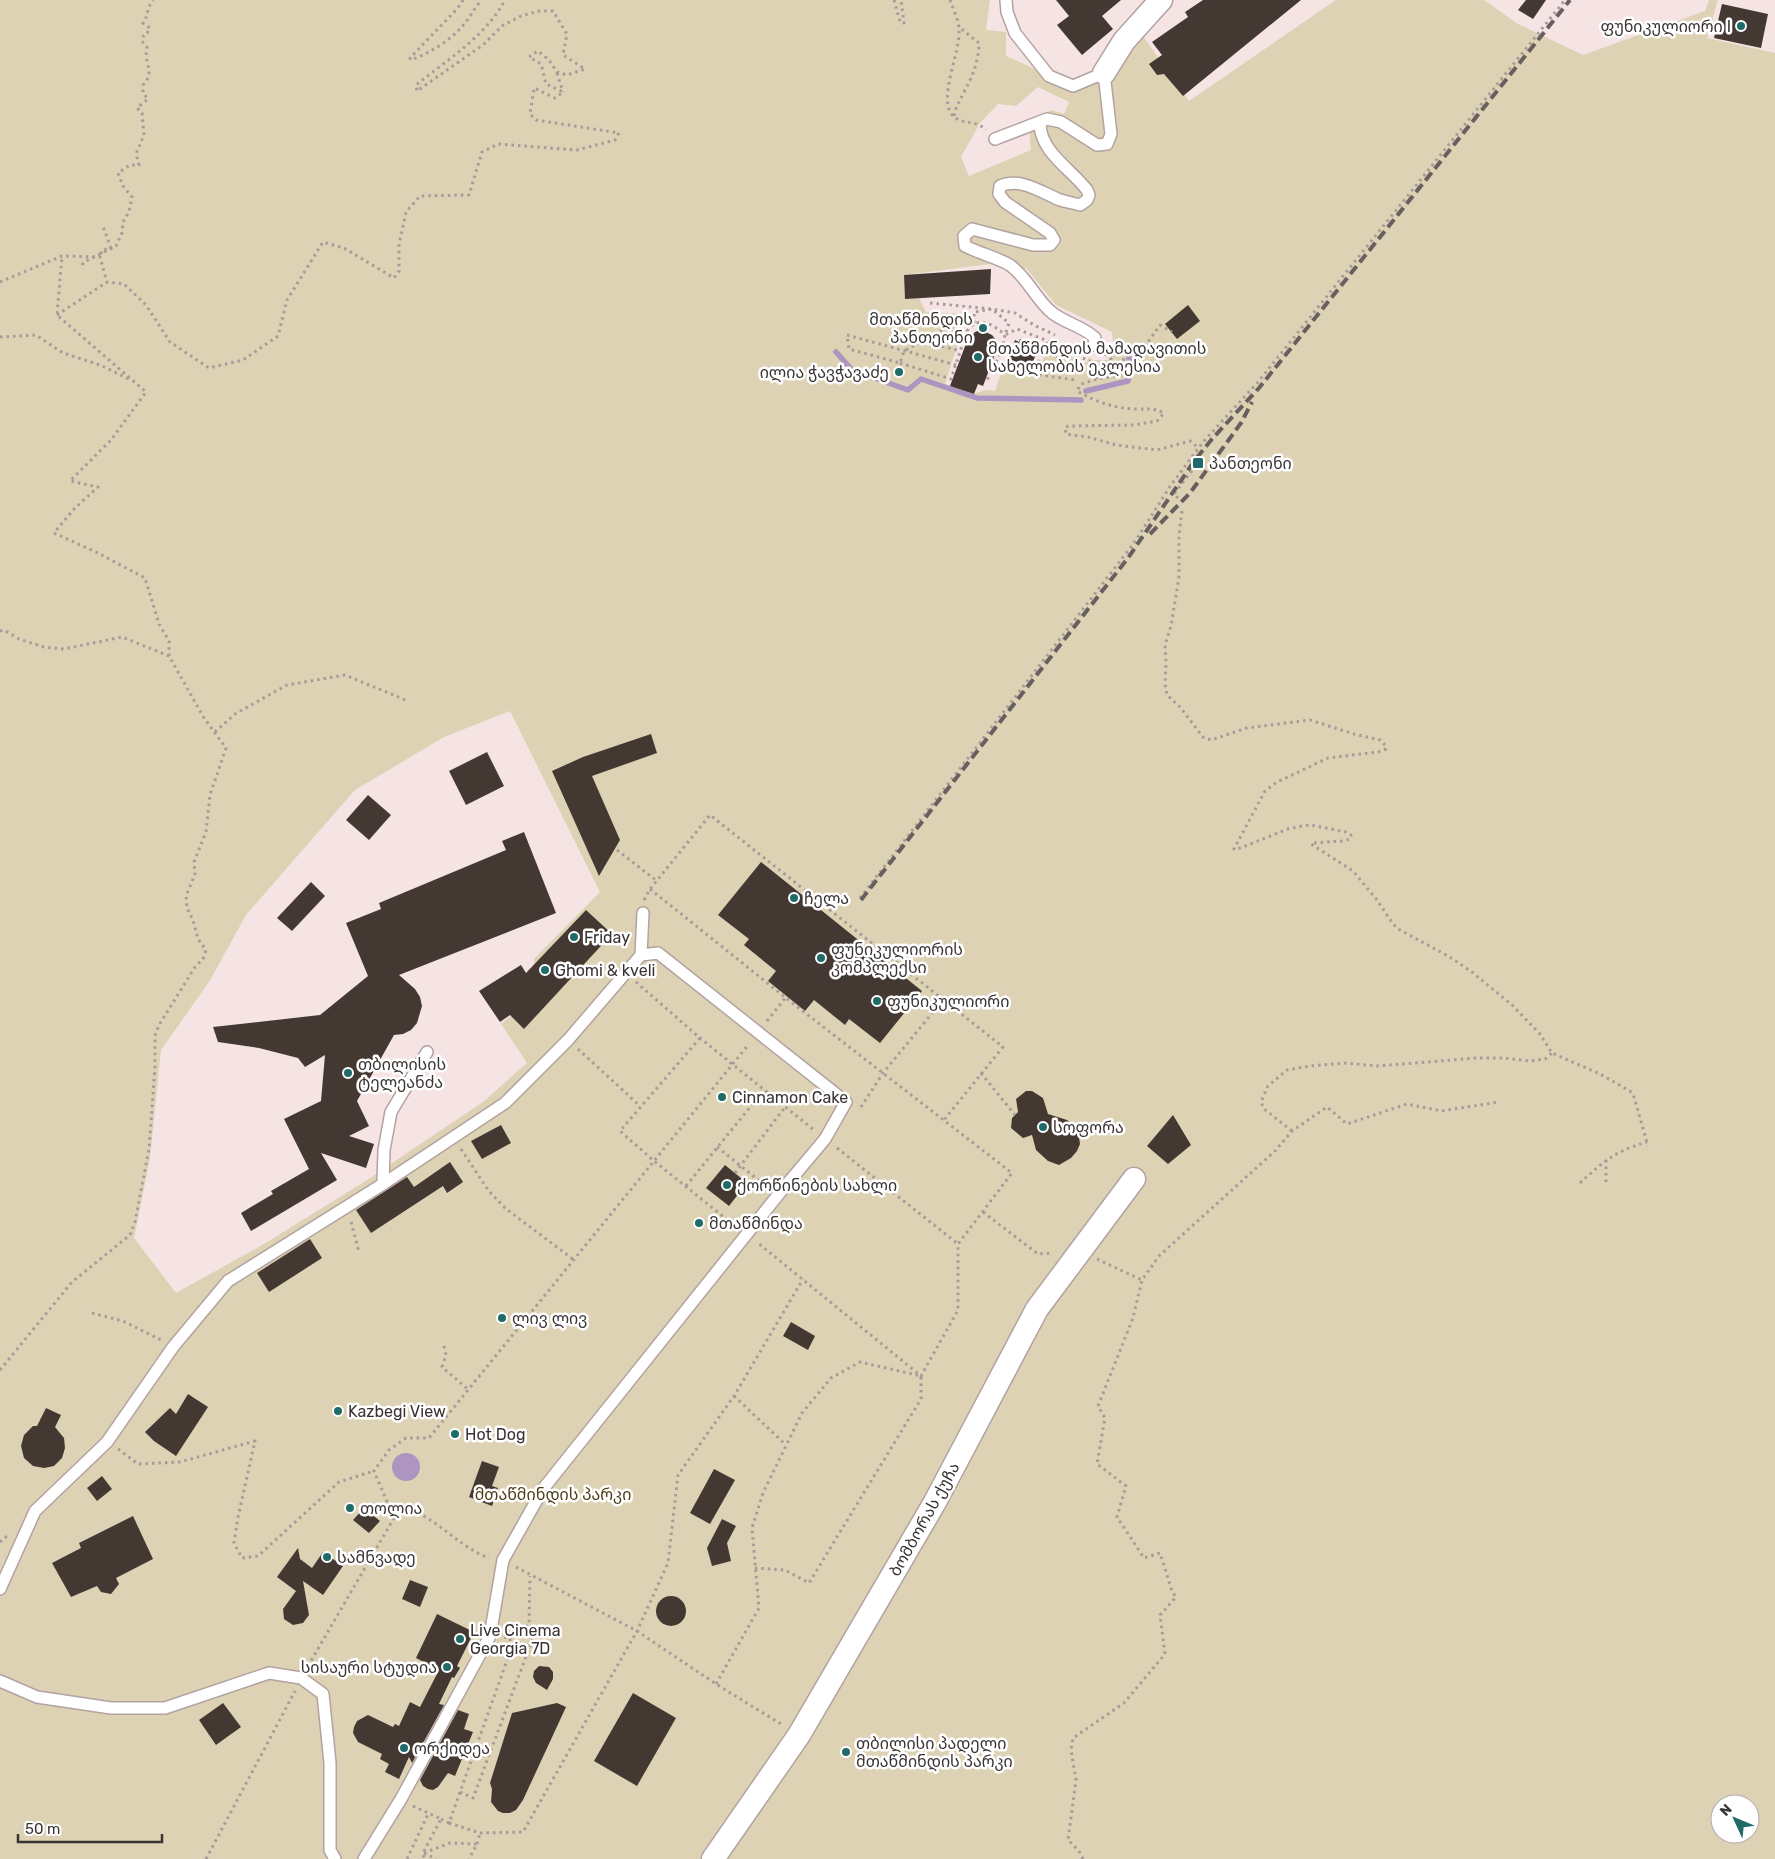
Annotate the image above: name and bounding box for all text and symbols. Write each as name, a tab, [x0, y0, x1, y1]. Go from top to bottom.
place label: ფუნიკულიორი I	[1600, 17, 1731, 37]
marker: ფუნიკულიორი I	[1735, 20, 1747, 32]
place label: მთაწმინდის პანთეონი	[869, 310, 973, 347]
marker: მთაწმინდის პანთეონი	[977, 322, 989, 334]
place label: მთაწმინდის მამადავითის სახელობის ეკლესია	[988, 339, 1206, 377]
marker: მთაწმინდის მამადავითის სახელობის ეკლესია	[972, 351, 984, 363]
place label: ილია ჭავჭავაძე	[760, 363, 889, 383]
marker: ილია ჭავჭავაძე	[893, 366, 905, 378]
place label: პანთეონი	[1209, 454, 1292, 473]
marker: პანთეონი	[1191, 456, 1205, 470]
place label: ჩელა	[804, 889, 849, 909]
marker: ჩელა	[788, 892, 800, 904]
place label: Friday	[584, 928, 630, 947]
marker: Friday	[568, 931, 580, 943]
place label: ფუნიკულიორის კომპლექსი	[831, 940, 963, 978]
marker: ფუნიკულიორის კომპლექსი	[815, 952, 827, 964]
place label: Ghomi & kveli	[555, 961, 655, 980]
marker: Ghomi & kveli	[539, 964, 551, 976]
place label: ფუნიკულიორი	[887, 992, 1009, 1012]
marker: ფუნიკულიორი	[871, 995, 883, 1007]
place label: თბილისის ტელეანძა	[358, 1055, 446, 1093]
marker: თბილისის ტელეანძა	[342, 1067, 354, 1079]
place label: Cinnamon Cake	[732, 1088, 848, 1107]
marker: Cinnamon Cake	[716, 1091, 728, 1103]
place label: სოფორა	[1053, 1118, 1124, 1137]
marker: სოფორა	[1037, 1121, 1049, 1133]
place label: ქორწინების სახლი	[737, 1176, 897, 1196]
marker: ქორწინების სახლი	[721, 1179, 733, 1191]
place label: მთაწმინდა	[709, 1214, 803, 1234]
marker: მთაწმინდა	[693, 1217, 705, 1229]
place label: ლივ ლივ	[512, 1309, 587, 1329]
marker: ლივ ლივ	[496, 1312, 508, 1324]
place label: Kazbegi View	[348, 1402, 446, 1421]
marker: Kazbegi View	[332, 1405, 344, 1417]
place label: Hot Dog	[465, 1425, 525, 1444]
marker: Hot Dog	[449, 1428, 461, 1440]
street label: ბომბორას ქუჩა	[885, 1459, 964, 1580]
park label: მთაწმინდის პარკი	[475, 1485, 631, 1505]
place label: თოლია	[360, 1499, 422, 1519]
marker: თოლია	[344, 1502, 356, 1514]
place label: სამნვადე	[337, 1548, 416, 1568]
marker: სამნვადე	[321, 1551, 333, 1563]
place label: Live Cinema Georgia 7D	[470, 1621, 561, 1658]
marker: Live Cinema Georgia 7D	[454, 1633, 466, 1645]
place label: სისაური სტუდია	[301, 1658, 437, 1678]
marker: სისაური სტუდია	[441, 1661, 453, 1673]
place label: თბილისი პადელი მთაწმინდის პარკი	[856, 1734, 1013, 1772]
place label: ორქიდეა	[414, 1739, 490, 1759]
marker: ორქიდეა	[398, 1742, 410, 1754]
marker: თბილისი პადელი მთაწმინდის პარკი	[840, 1746, 852, 1758]
north arrow	[1710, 1794, 1760, 1844]
text: N	[1716, 1801, 1736, 1820]
scale bar	[18, 1812, 161, 1844]
text: 50 m	[25, 1820, 60, 1838]

